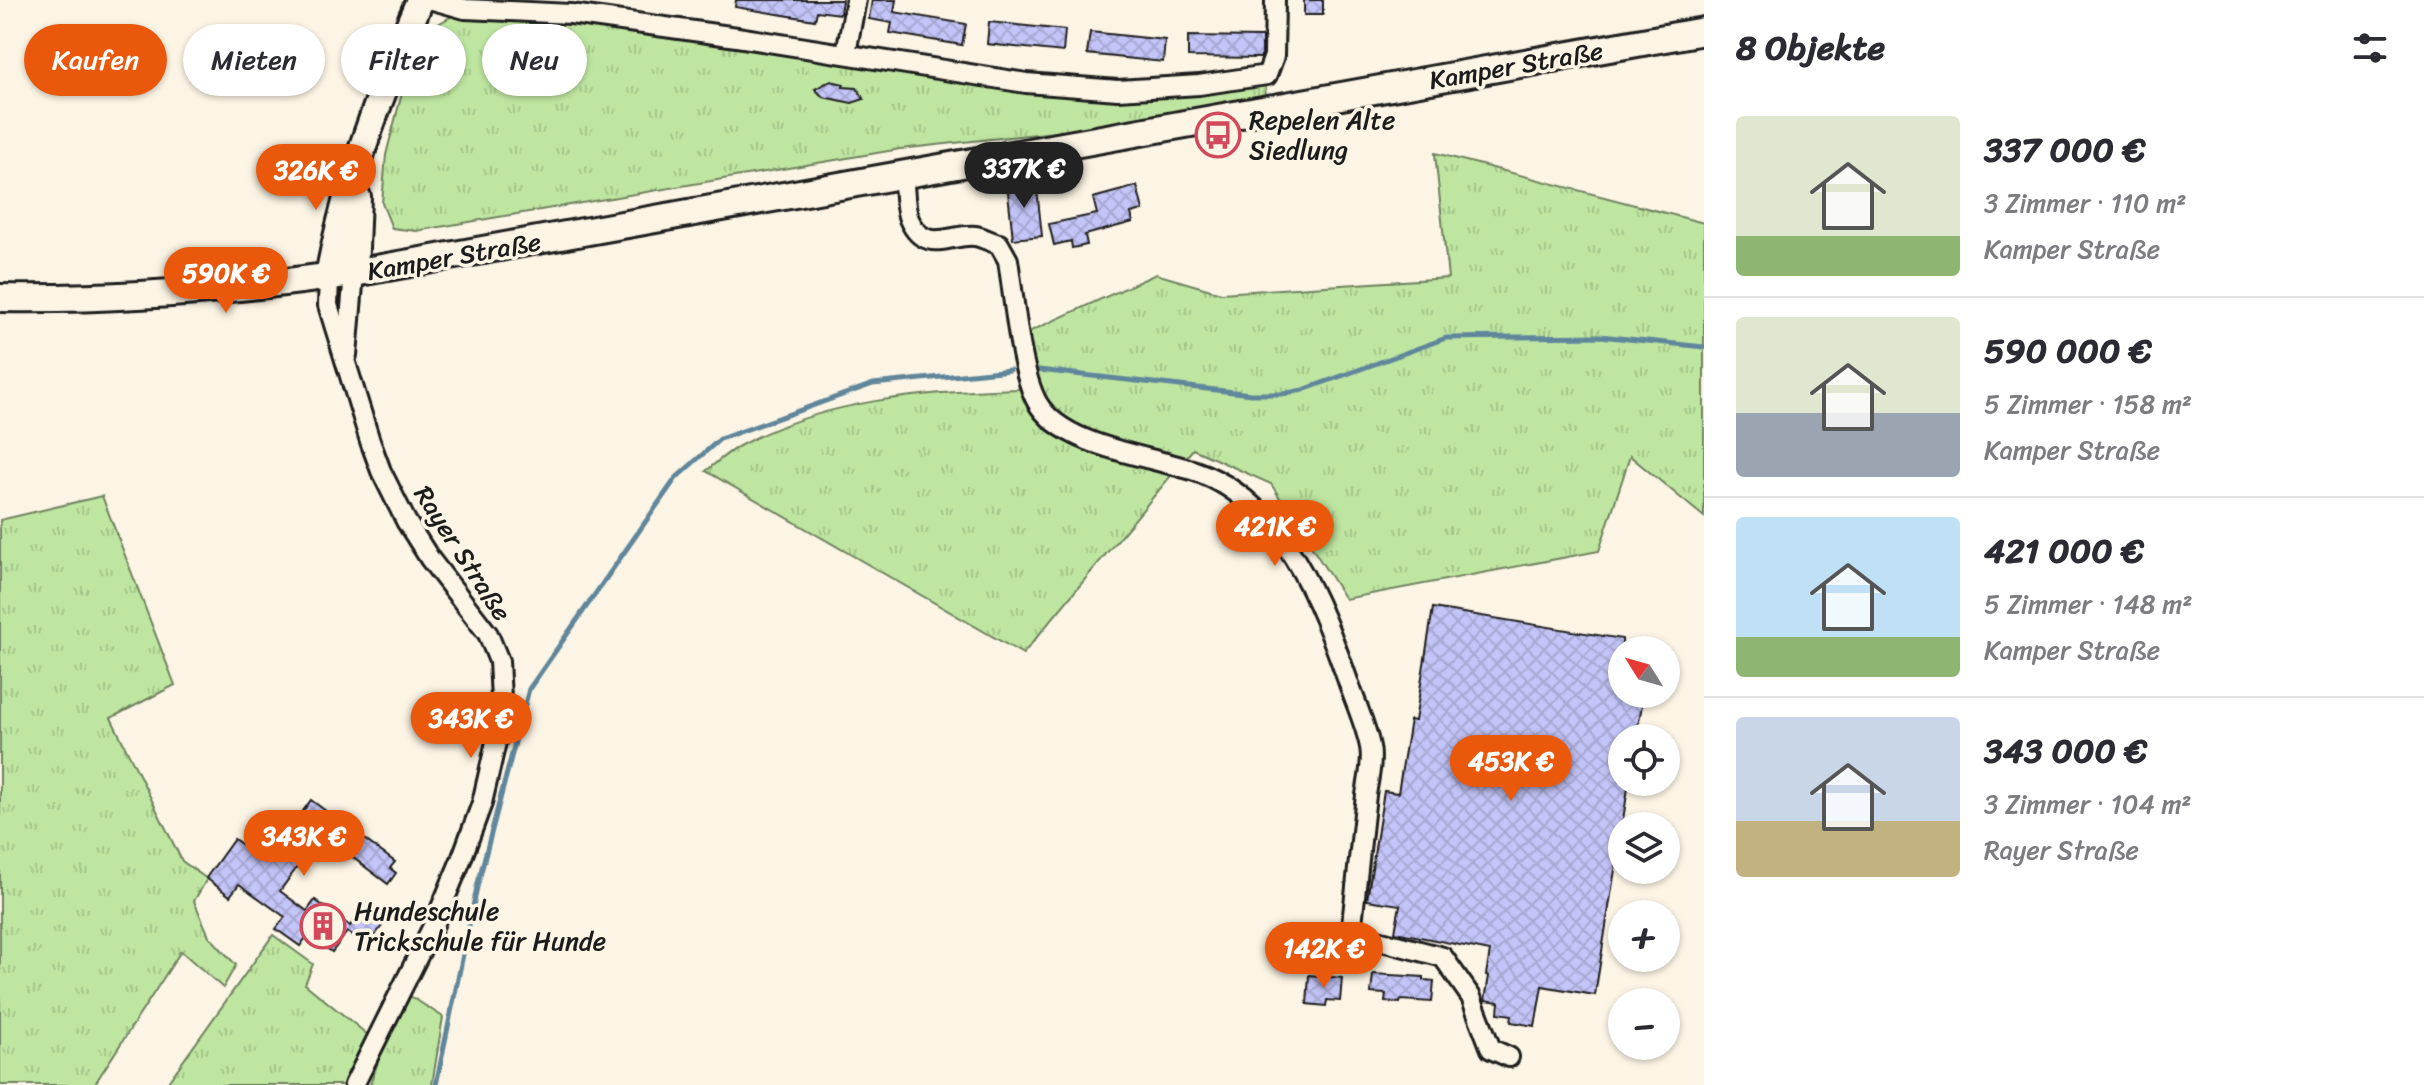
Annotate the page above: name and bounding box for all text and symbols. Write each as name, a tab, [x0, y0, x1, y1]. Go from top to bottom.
text: 8 Objekte	[1736, 18, 1885, 78]
chip: Kaufen	[24, 24, 167, 96]
chip: Mieten	[183, 24, 325, 96]
chip: Filter	[341, 24, 466, 96]
chip: Neu	[482, 24, 587, 96]
icon: filters	[2348, 26, 2392, 70]
street label: Kamper Straße	[1425, 27, 1607, 103]
place label: Repelen Alte Siedlung	[1249, 97, 1395, 173]
bus stop icon: Repelen Alte Siedlung	[1194, 111, 1242, 159]
text: 337 000 €	[1984, 120, 2145, 180]
pin: 337K €	[959, 142, 1089, 210]
pin: 326K €	[251, 144, 381, 212]
text: 337K €	[982, 145, 1066, 191]
text: 326K €	[274, 147, 358, 193]
icon: home	[1800, 148, 1896, 244]
text: 3 Zimmer · 110 m²	[1984, 180, 2187, 226]
street label: Kamper Straße	[363, 218, 545, 294]
text: Kamper Straße	[1984, 226, 2160, 272]
pin: 590K €	[161, 247, 291, 315]
text: 590K €	[182, 250, 270, 296]
text: 590 000 €	[1984, 321, 2152, 381]
icon: home	[1800, 349, 1896, 445]
text: 5 Zimmer · 158 m²	[1984, 381, 2192, 427]
text: Kamper Straße	[1984, 427, 2160, 473]
street label: Rayer Straße	[402, 476, 524, 630]
pin: 421K €	[1210, 500, 1340, 568]
text: 421K €	[1234, 503, 1316, 549]
text: 421 000 €	[1984, 521, 2144, 581]
icon: home	[1800, 549, 1896, 645]
text: 5 Zimmer · 148 m²	[1984, 581, 2192, 627]
text: Kamper Straße	[1984, 627, 2160, 673]
north arrow	[1608, 636, 1680, 708]
map controls	[1608, 636, 1680, 1060]
pin: 343K €	[406, 692, 536, 760]
text: 343K €	[429, 695, 513, 741]
text: 343 000 €	[1984, 721, 2147, 781]
button: locate	[1608, 724, 1680, 796]
pin: 453K €	[1446, 735, 1576, 803]
text: 453K €	[1468, 738, 1554, 784]
icon: home	[1800, 749, 1896, 845]
text: 3 Zimmer · 104 m²	[1984, 781, 2192, 827]
pin: 343K €	[239, 810, 369, 878]
button: layers	[1608, 812, 1680, 884]
text: 343K €	[262, 813, 346, 859]
text: Rayer Straße	[1984, 827, 2139, 873]
place label: Hundeschule Trickschule für Hunde	[354, 888, 606, 964]
button: +	[1608, 900, 1680, 972]
building icon: Hundeschule Trickschule für Hunde	[299, 902, 347, 950]
pin: 142K €	[1259, 922, 1389, 990]
text: 142K €	[1283, 925, 1365, 971]
button: −	[1608, 988, 1680, 1060]

